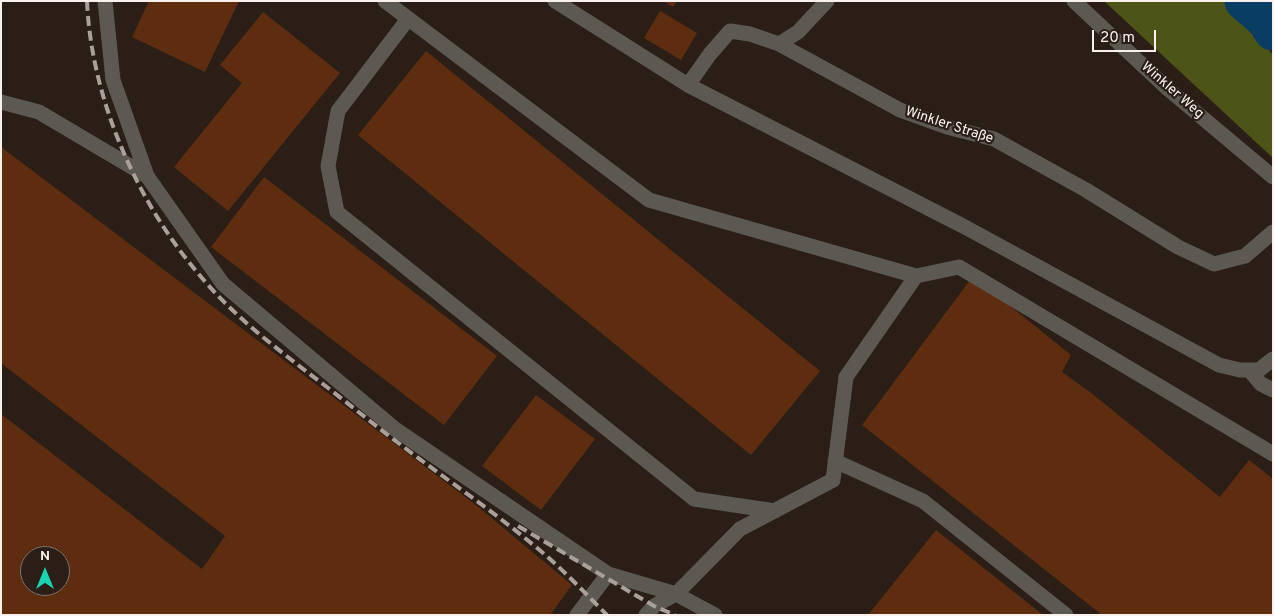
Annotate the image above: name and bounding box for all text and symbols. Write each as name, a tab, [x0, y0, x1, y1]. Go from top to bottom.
scale bar	[1094, 20, 1158, 52]
text: 20 m	[1100, 29, 1135, 48]
street label: Winkler Weg	[1137, 59, 1207, 123]
street label: Winkler Straße	[903, 104, 995, 148]
north arrow	[20, 546, 70, 596]
text: N	[40, 548, 50, 565]

